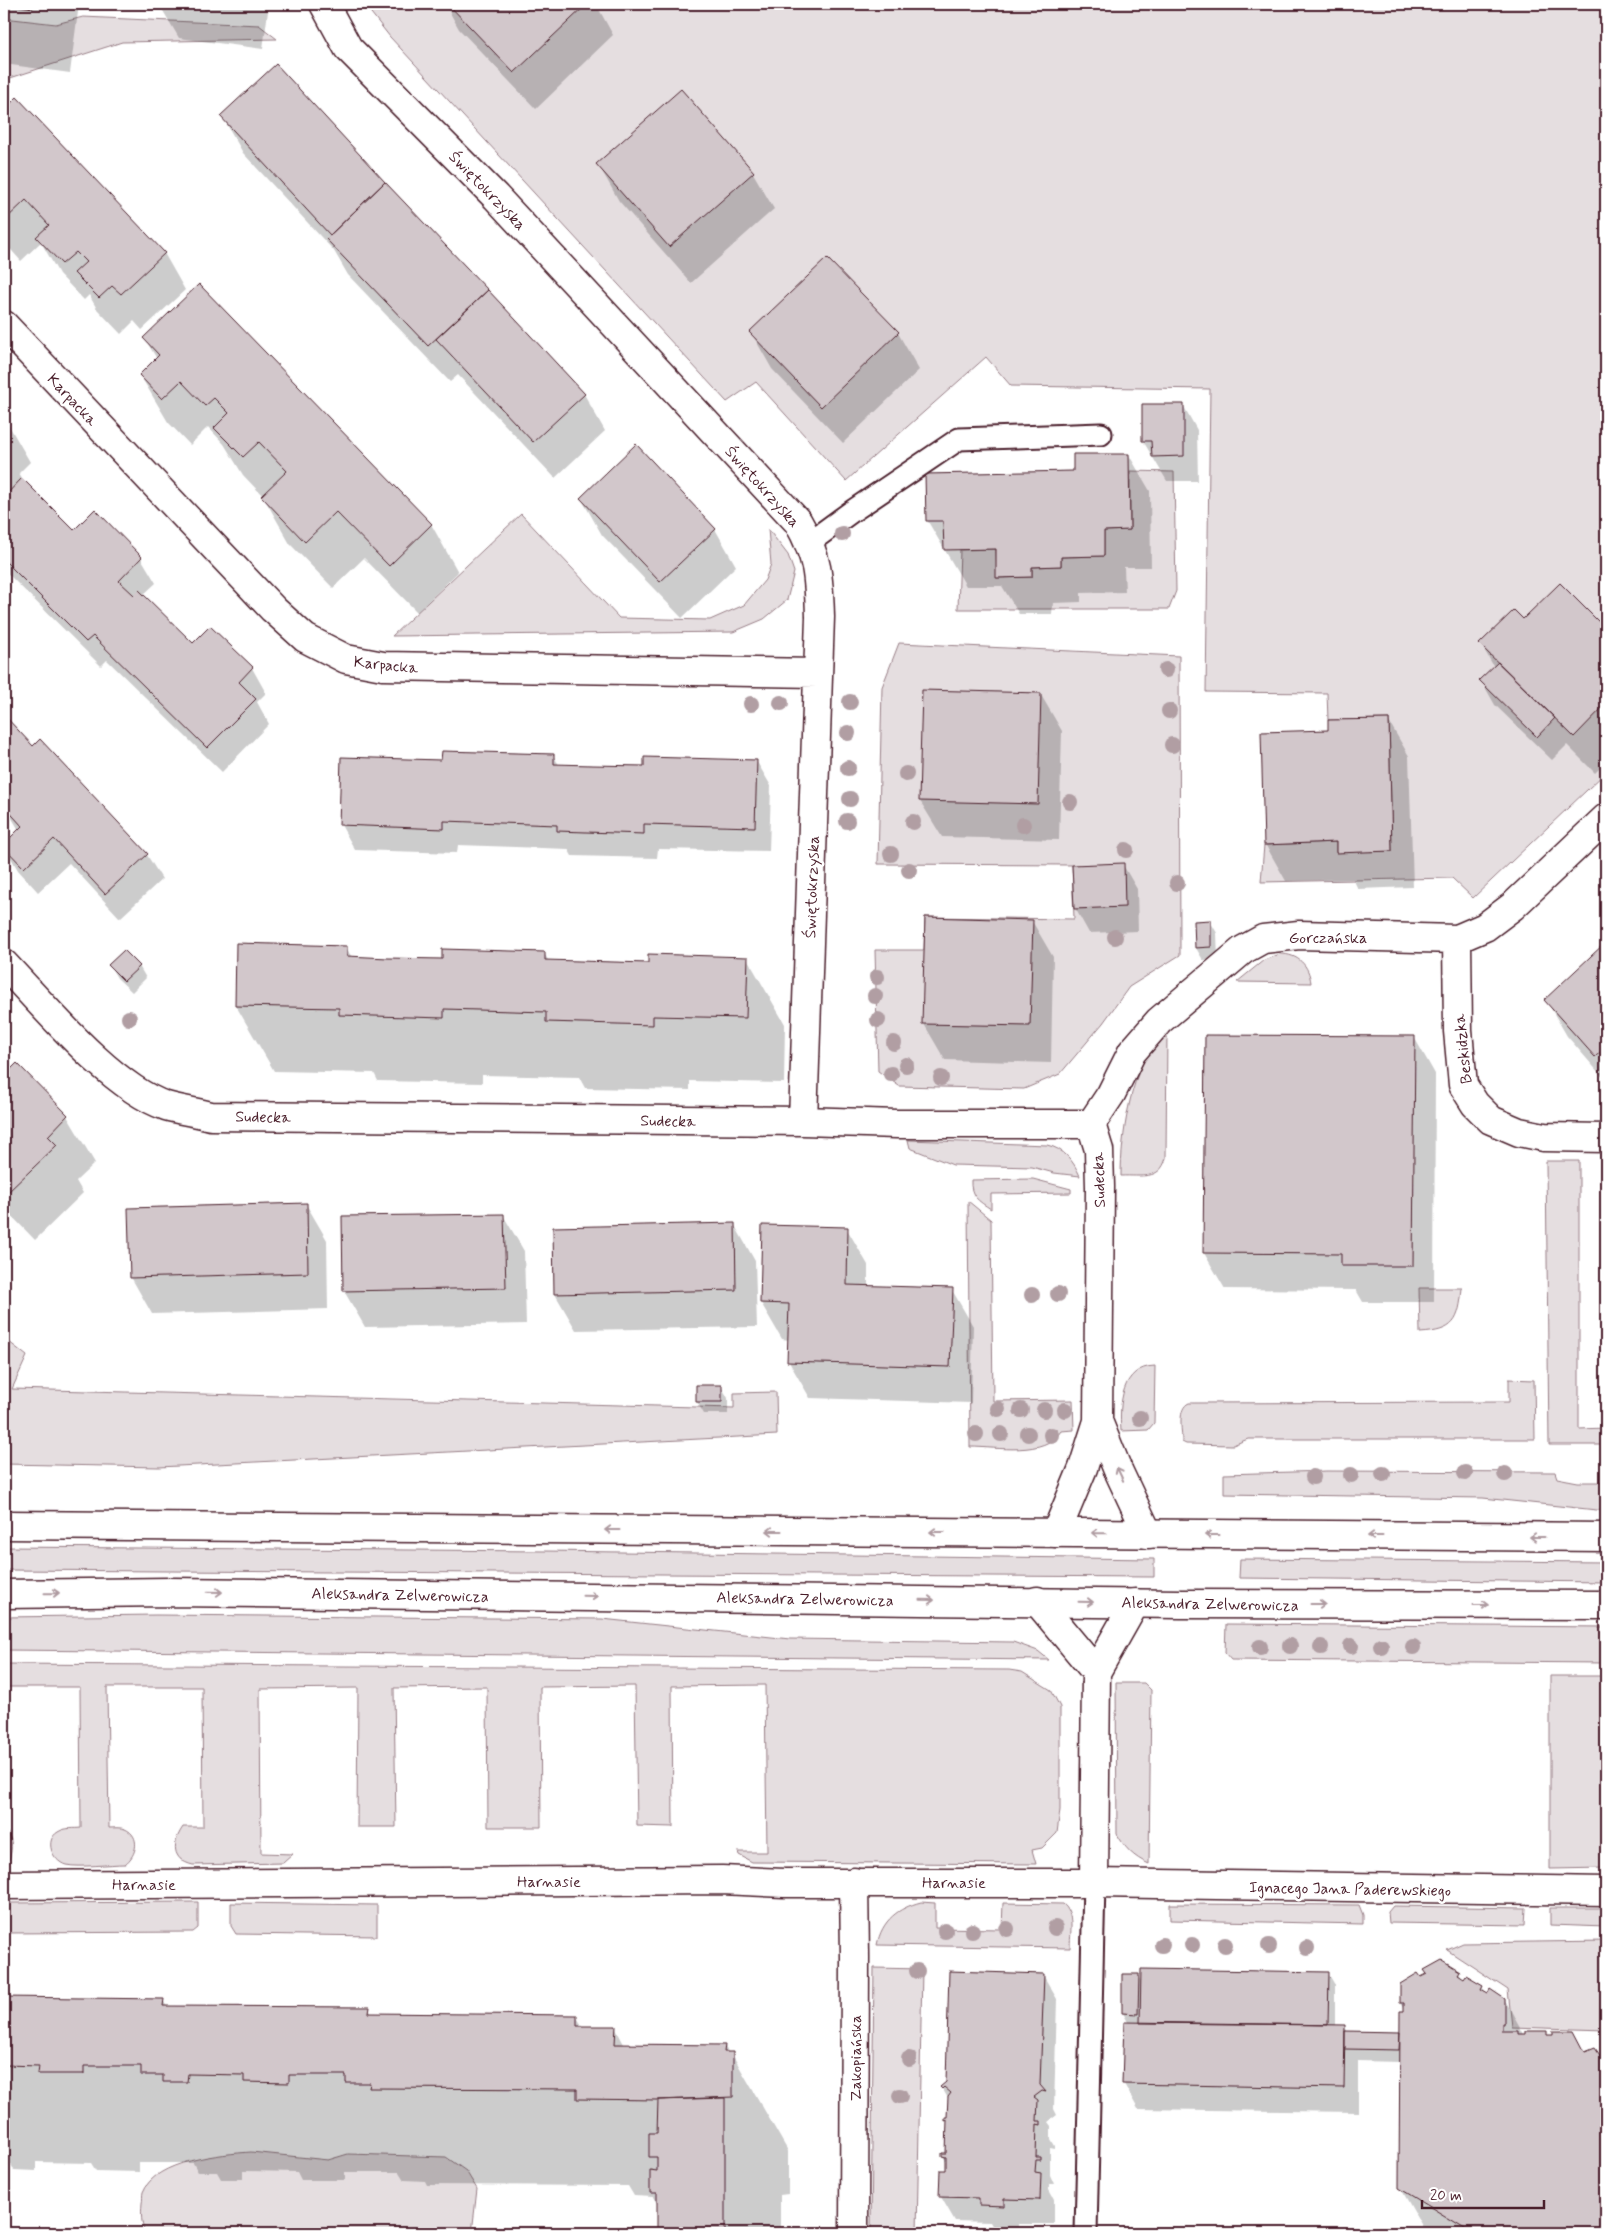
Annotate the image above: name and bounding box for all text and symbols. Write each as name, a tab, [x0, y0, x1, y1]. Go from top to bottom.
street label: Świętokrzyska	[444, 147, 530, 235]
street label: Karpacka	[42, 369, 102, 431]
street label: Świętokrzyska	[720, 442, 804, 532]
street label: Karpacka	[353, 652, 420, 679]
street label: Świętokrzyska	[800, 835, 825, 939]
street label: Gorczańska	[1289, 928, 1367, 949]
street label: Beskidzka	[1449, 1012, 1478, 1085]
street label: Sudecka	[235, 1107, 291, 1128]
street label: Sudecka	[640, 1111, 696, 1132]
street label: Sudecka	[1088, 1152, 1111, 1208]
one-way arrow	[1114, 1467, 1124, 1482]
one-way arrow	[604, 1525, 620, 1534]
one-way arrow	[766, 1526, 782, 1536]
one-way arrow	[929, 1527, 945, 1537]
one-way arrow	[1091, 1529, 1107, 1538]
one-way arrow	[1205, 1530, 1221, 1540]
one-way arrow	[1367, 1531, 1384, 1541]
one-way arrow	[1530, 1532, 1546, 1542]
street label: Aleksandra Zelwerowicza	[311, 1583, 489, 1608]
one-way arrow	[206, 1587, 223, 1597]
street label: Aleksandra Zelwerowicza	[716, 1587, 894, 1612]
one-way arrow	[44, 1588, 60, 1598]
one-way arrow	[581, 1591, 597, 1601]
street label: Aleksandra Zelwerowicza	[1121, 1592, 1299, 1617]
one-way arrow	[918, 1595, 935, 1605]
one-way arrow	[1078, 1597, 1094, 1607]
one-way arrow	[1310, 1599, 1326, 1609]
one-way arrow	[1472, 1600, 1489, 1610]
street label: Harnasie	[517, 1872, 581, 1893]
street label: Harnasie	[922, 1873, 986, 1894]
street label: Harnasie	[112, 1875, 176, 1896]
street label: Ignacego Jana Paderewskiego	[1249, 1877, 1451, 1902]
street label: Zakopiańska	[846, 2015, 867, 2101]
scale bar	[1422, 2177, 1545, 2209]
text: 20 m	[1430, 2186, 1462, 2206]

